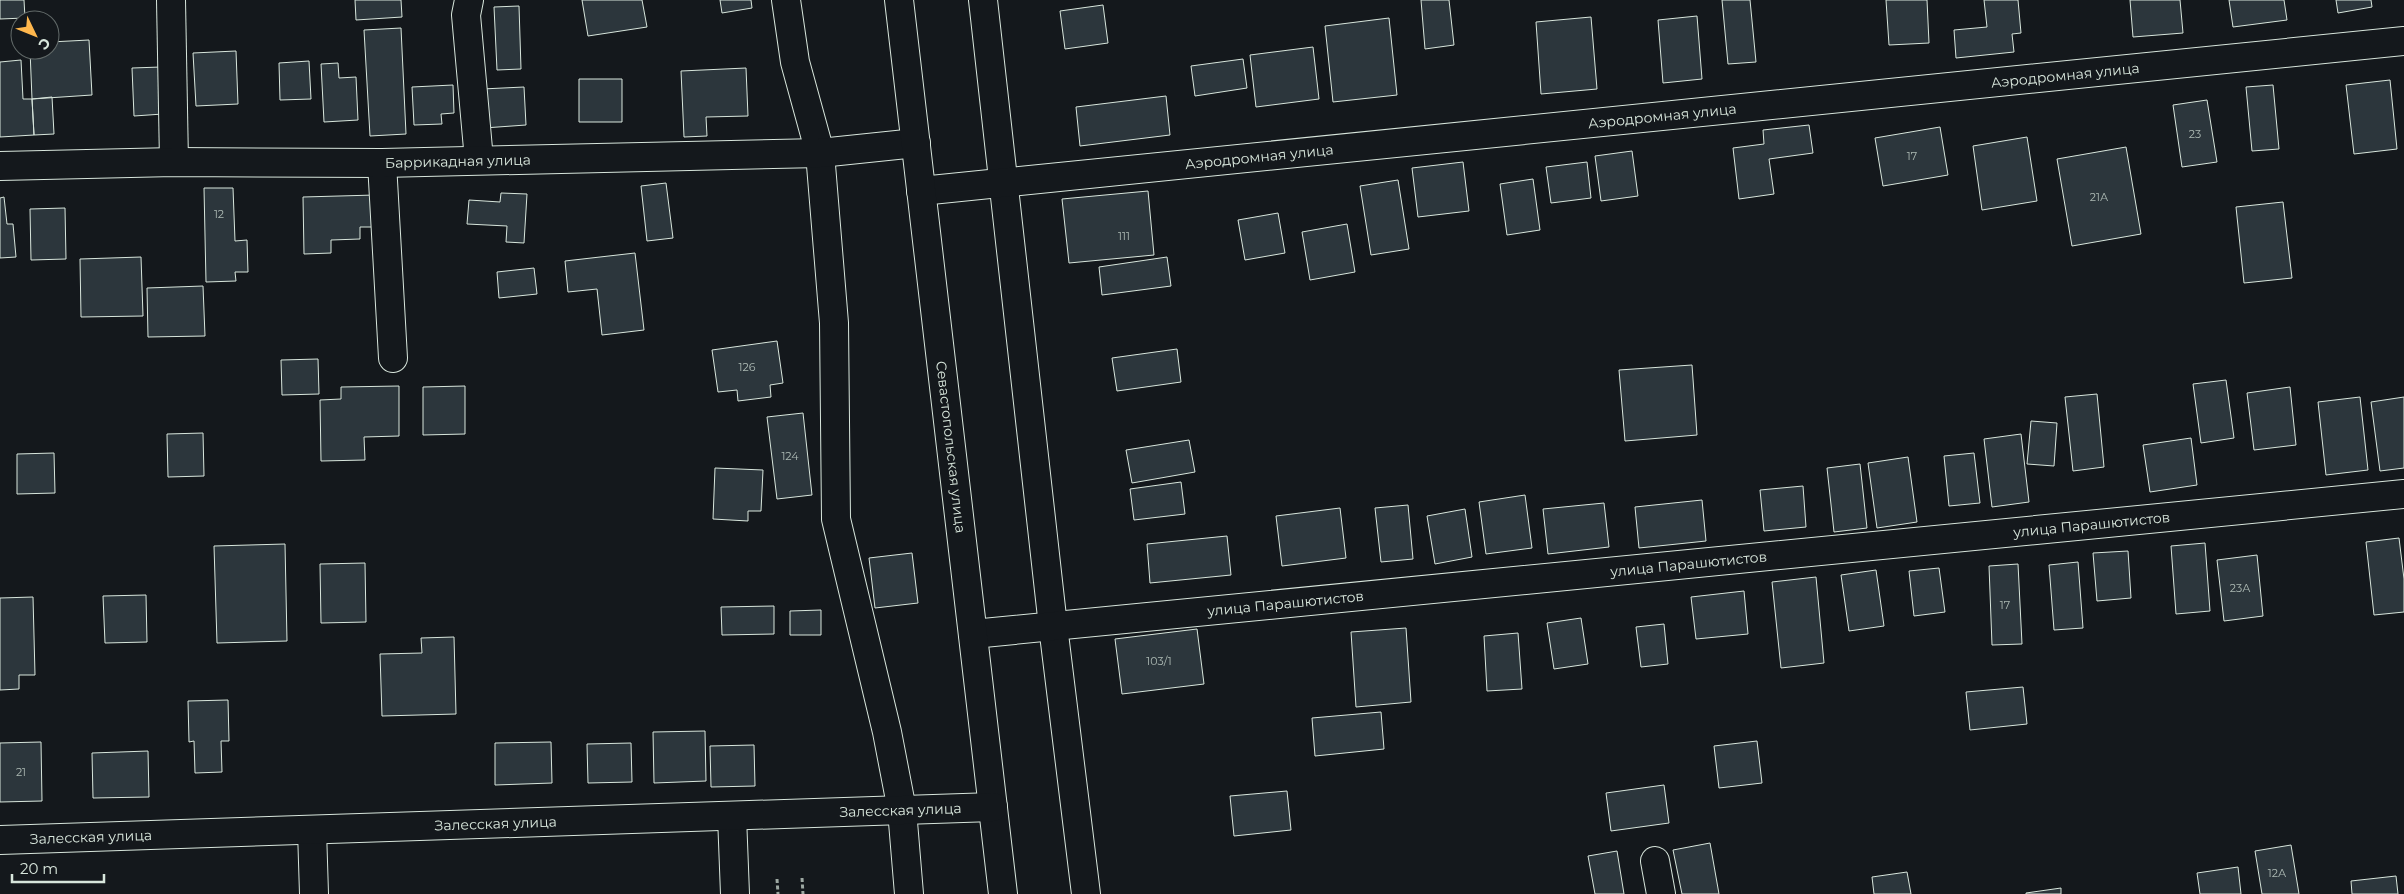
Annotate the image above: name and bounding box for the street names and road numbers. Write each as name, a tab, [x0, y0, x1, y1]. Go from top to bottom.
street label: Аэродромная улица	[1990, 59, 2140, 92]
street label: Аэродромная улица	[1587, 100, 1737, 132]
street label: Аэродромная улица	[1184, 140, 1334, 173]
street label: Баррикадная улица	[385, 151, 531, 172]
street label: Севастопольская улица	[932, 360, 970, 534]
street label: улица Парашютистов	[2011, 508, 2171, 541]
street label: улица Парашютистов	[1608, 547, 1768, 581]
street label: улица Парашютистов	[1205, 587, 1365, 620]
street label: Залесская улица	[839, 799, 962, 821]
street label: Залесская улица	[434, 813, 557, 835]
street label: Залесская улица	[30, 826, 152, 848]

